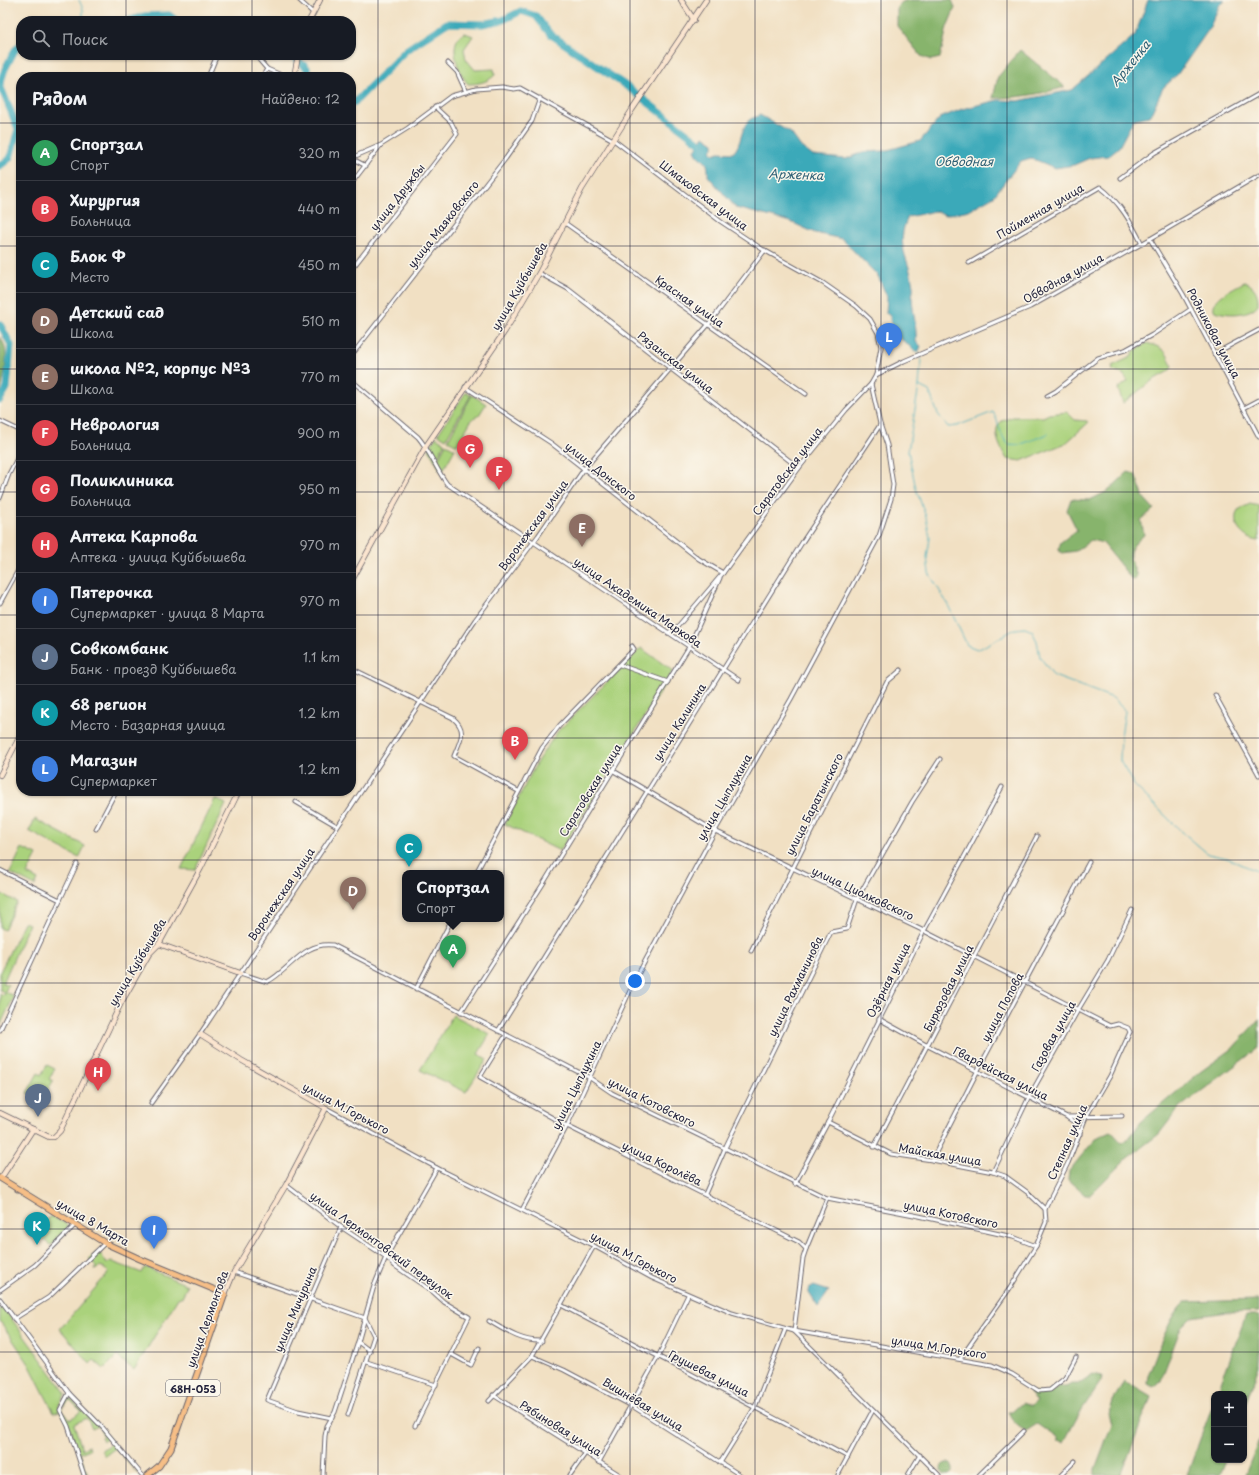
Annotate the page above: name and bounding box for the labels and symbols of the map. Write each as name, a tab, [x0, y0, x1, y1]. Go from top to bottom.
water label: Арженка	[1106, 36, 1155, 90]
water label: Обводная	[935, 152, 995, 170]
street label: Шмаковская улица	[656, 156, 752, 234]
street label: улица Дружбы	[365, 160, 429, 234]
water label: Арженка	[768, 164, 824, 184]
street label: улица Маяковского	[403, 177, 483, 271]
street label: Пойменная улица	[993, 179, 1087, 243]
street label: улица Куйбышева	[487, 239, 551, 333]
street label: Обводная улица	[1020, 249, 1106, 307]
street label: Красная улица	[652, 271, 728, 331]
street label: Родниковая улица	[1183, 285, 1245, 381]
pin: L	[876, 323, 902, 356]
street label: Рязанская улица	[634, 327, 718, 397]
street label: Саратовская улица	[748, 423, 826, 519]
pin: G	[457, 435, 483, 468]
street label: улица Донского	[562, 438, 640, 504]
pin: F	[486, 457, 512, 490]
street label: Воронежская улица	[494, 476, 572, 574]
pin: E	[569, 514, 595, 547]
street label: улица Академика Маркова	[571, 553, 706, 651]
street label: улица Калинина	[648, 680, 710, 764]
pin: B	[502, 727, 528, 760]
street label: Саратовская улица	[554, 740, 626, 840]
street label: улица Цыплухина	[692, 750, 756, 843]
street label: улица Баратынского	[781, 750, 847, 858]
pin: C	[396, 834, 422, 867]
street label: Воронежская улица	[243, 844, 319, 944]
street label: улица Циолковского	[809, 862, 917, 924]
pin: D	[340, 877, 366, 910]
street label: улица Куйбышева	[104, 915, 170, 1009]
street label: улица Рахманинова	[763, 933, 827, 1039]
pin: A	[440, 935, 466, 968]
street label: Озёрная улица	[862, 939, 914, 1020]
street label: Бирюзовая улица	[919, 941, 977, 1035]
street label: улица Попова	[977, 969, 1028, 1045]
your location	[625, 971, 645, 991]
street label: Газовая улица	[1027, 997, 1080, 1074]
street label: улица Цыплухина	[547, 1037, 605, 1133]
street label: Гвардейская улица	[951, 1042, 1052, 1104]
pin: H	[85, 1058, 111, 1091]
street label: улица Котовского	[605, 1073, 699, 1131]
street label: улица М.Горького	[299, 1078, 393, 1138]
pin: J	[25, 1084, 51, 1117]
street label: Степная улица	[1043, 1101, 1091, 1183]
street label: улица Королёва	[619, 1136, 705, 1190]
street label: Майская улица	[897, 1138, 983, 1170]
street label: улица Лермонтовский переулок	[307, 1187, 458, 1303]
street label: улица 8 Марта	[53, 1194, 133, 1250]
street label: улица Котовского	[902, 1196, 1000, 1232]
pin: K	[24, 1212, 50, 1245]
pin: I	[141, 1216, 167, 1249]
street label: улица М.Горького	[587, 1227, 681, 1287]
street label: улица Мичурина	[269, 1263, 321, 1355]
street label: улица Лермонтова	[182, 1268, 233, 1370]
street label: улица М.Горького	[890, 1331, 988, 1363]
street label: Грушевая улица	[666, 1345, 752, 1401]
street label: Вишнёвая улица	[599, 1373, 687, 1435]
road number: 68Н-053	[166, 1380, 220, 1396]
street label: Рябиновая улица	[517, 1396, 605, 1460]

